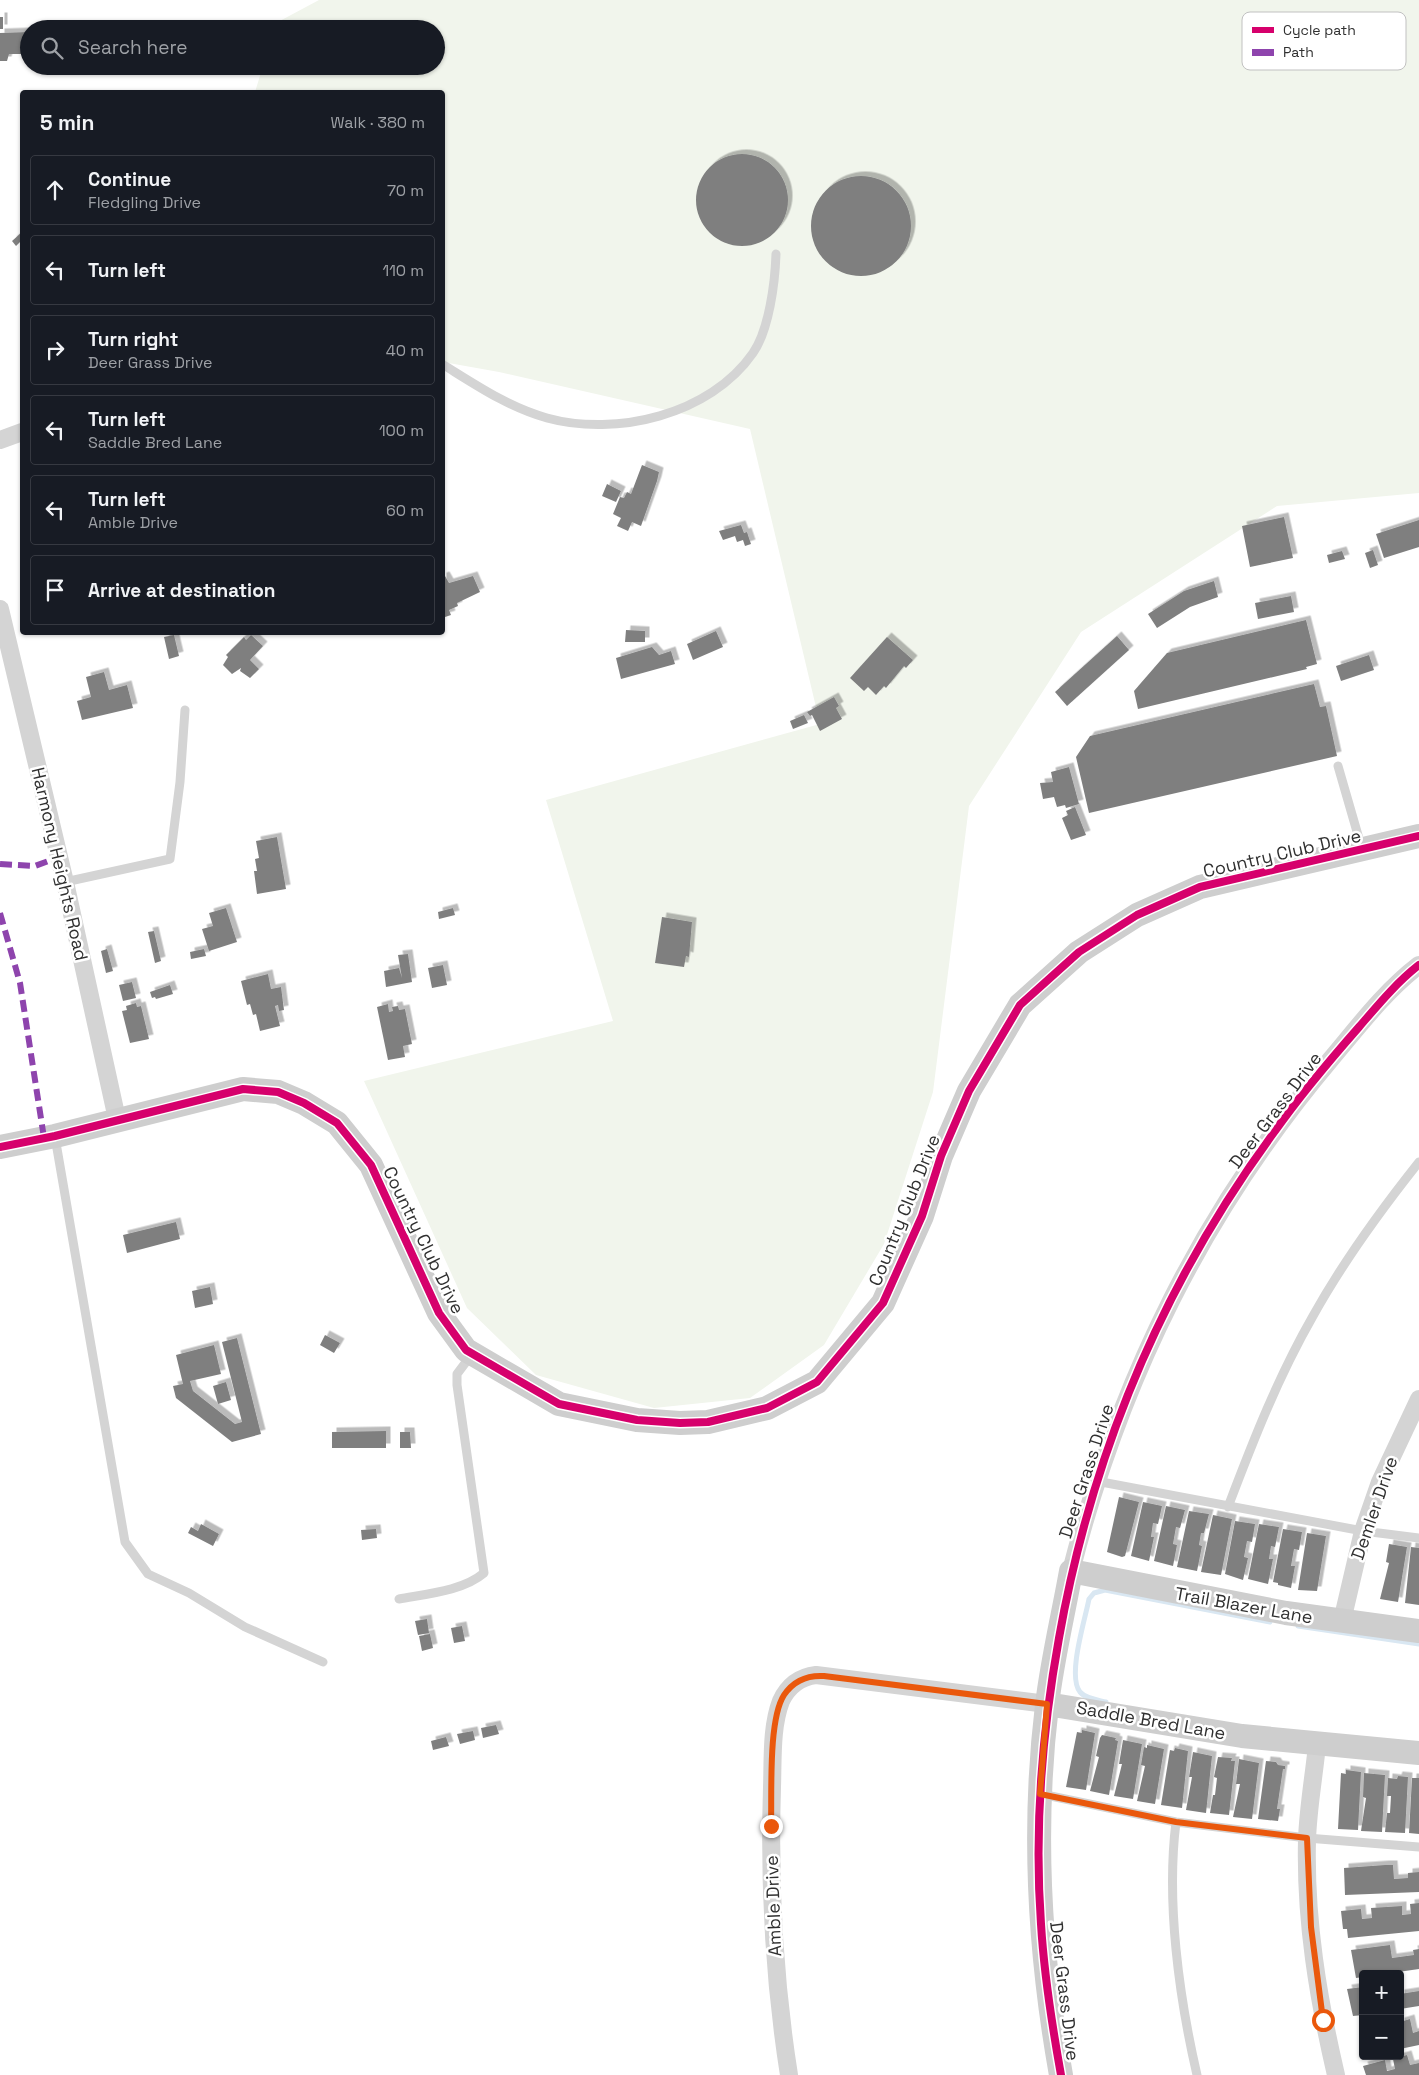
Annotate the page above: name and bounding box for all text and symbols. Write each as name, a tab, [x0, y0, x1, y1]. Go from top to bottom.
legend	[1242, 12, 1406, 70]
search box	[20, 20, 445, 75]
text: Cycle path	[1283, 21, 1356, 39]
icon: search	[38, 34, 66, 62]
text: Search here	[78, 35, 188, 60]
text: Path	[1283, 43, 1314, 61]
text: 5 min	[40, 109, 94, 136]
text: Walk · 380 m	[330, 112, 425, 133]
text: Continue	[88, 167, 171, 192]
icon: ahead	[41, 176, 69, 204]
text: 70 m	[387, 180, 424, 201]
text: Fledgling Drive	[88, 192, 201, 213]
icon: left	[41, 256, 69, 284]
text: Turn left	[88, 258, 166, 283]
text: 110 m	[382, 260, 424, 281]
text: Turn right	[88, 327, 178, 352]
icon: right	[41, 336, 69, 364]
text: 40 m	[386, 340, 424, 361]
text: Deer Grass Drive	[88, 352, 212, 373]
text: Turn left	[88, 407, 166, 432]
icon: left	[41, 416, 69, 444]
text: 100 m	[379, 420, 424, 441]
text: Saddle Bred Lane	[88, 432, 222, 453]
text: Turn left	[88, 487, 166, 512]
icon: left	[41, 496, 69, 524]
text: 60 m	[386, 500, 424, 521]
text: Amble Drive	[88, 512, 178, 533]
icon: arrive	[41, 576, 69, 604]
text: Arrive at destination	[88, 578, 276, 603]
street label: Harmony Heights Road	[27, 765, 93, 963]
street label: Country Club Drive	[1201, 824, 1363, 882]
street label: Deer Grass Drive	[1224, 1047, 1326, 1173]
street label: Country Club Drive	[863, 1131, 945, 1289]
street label: Country Club Drive	[378, 1162, 470, 1318]
street label: Deer Grass Drive	[1053, 1401, 1119, 1541]
street label: Demler Drive	[1346, 1453, 1402, 1563]
street label: Trail Blazer Lane	[1173, 1582, 1315, 1628]
street label: Saddle Bred Lane	[1075, 1696, 1227, 1744]
route end	[760, 1815, 783, 1838]
street label: Amble Drive	[760, 1855, 786, 1957]
street label: Deer Grass Drive	[1045, 1920, 1085, 2062]
map controls	[1359, 1970, 1404, 2060]
button: +	[1359, 1970, 1404, 2015]
route start	[1312, 2009, 1335, 2032]
button: −	[1359, 2015, 1404, 2060]

